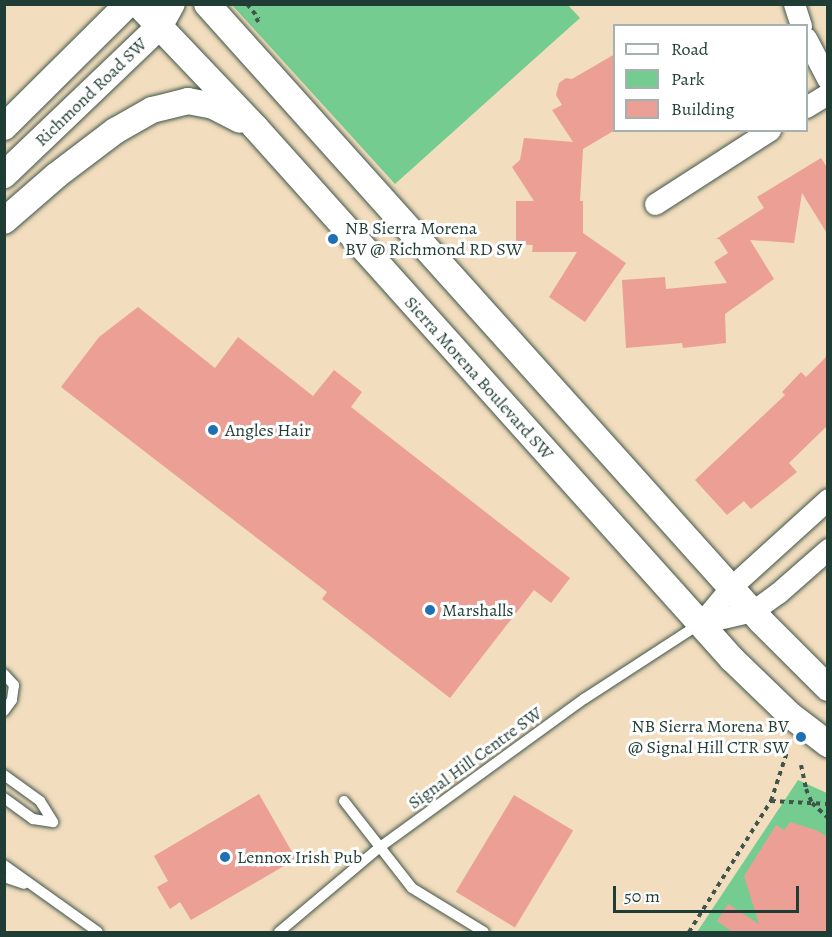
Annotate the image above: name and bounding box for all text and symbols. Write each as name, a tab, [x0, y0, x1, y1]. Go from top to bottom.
legend	[613, 24, 808, 132]
street label: Richmond Road SW	[30, 33, 152, 151]
text: Road	[671, 37, 708, 61]
text: Park	[671, 67, 705, 91]
text: Building	[671, 97, 735, 121]
place label: NB Sierra Morena BV @ Richmond RD SW	[345, 218, 523, 260]
marker: NB Sierra Morena BV @ Richmond RD SW	[326, 232, 340, 246]
street label: Sierra Morena Boulevard SW	[400, 292, 558, 464]
place label: Angles Hair	[225, 419, 311, 441]
marker: Angles Hair	[206, 423, 220, 437]
place label: Marshalls	[442, 599, 514, 621]
marker: Marshalls	[423, 603, 437, 617]
street label: Signal Hill Centre SW	[404, 702, 546, 814]
place label: NB Sierra Morena BV @ Signal Hill CTR SW	[628, 716, 789, 758]
marker: NB Sierra Morena BV @ Signal Hill CTR SW	[794, 730, 808, 744]
place label: Lennox Irish Pub	[237, 846, 362, 868]
marker: Lennox Irish Pub	[218, 850, 232, 864]
scale bar	[616, 874, 802, 912]
text: 50 m	[624, 884, 660, 908]

